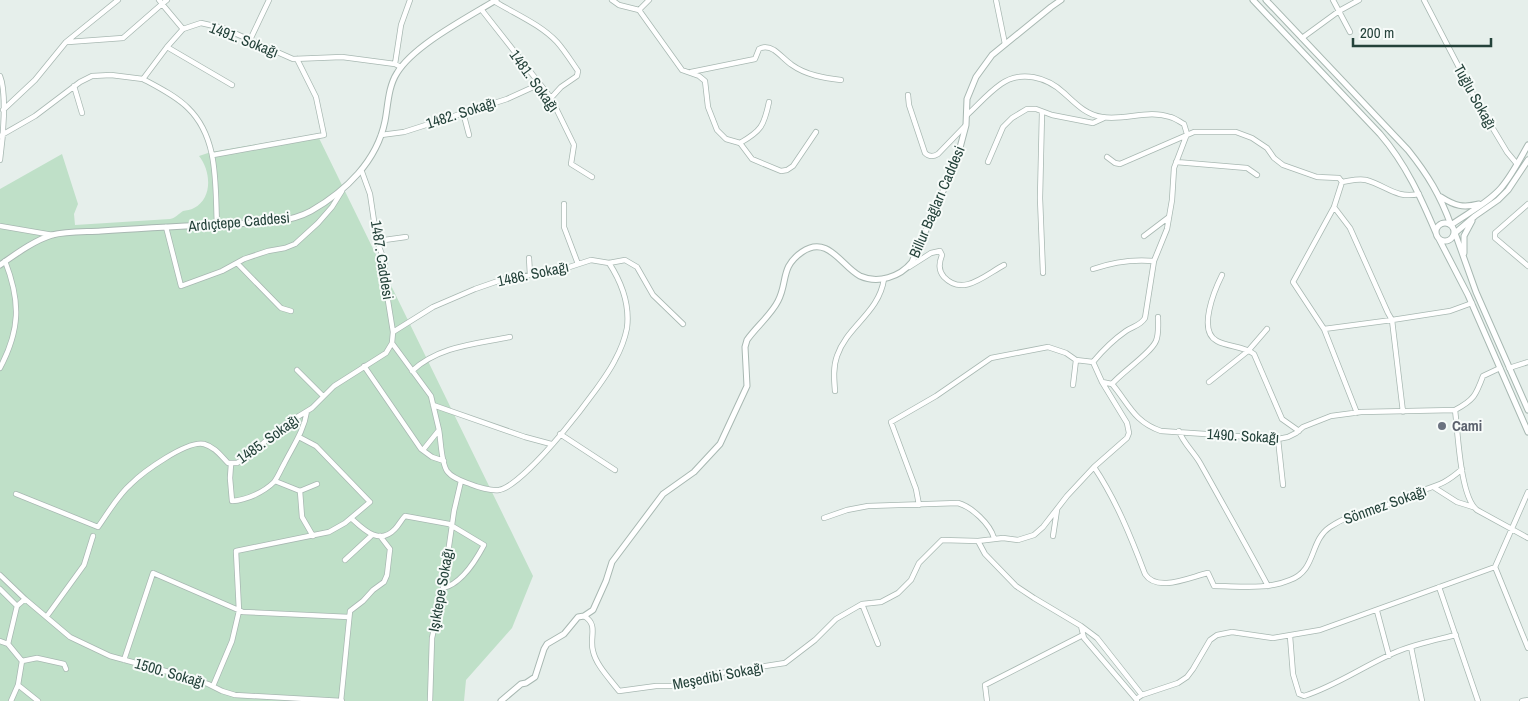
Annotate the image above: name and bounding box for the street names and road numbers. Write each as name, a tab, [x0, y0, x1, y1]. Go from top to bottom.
street label: 1491. Sokağı	[207, 17, 282, 62]
street label: 1481. Sokağı	[505, 45, 564, 116]
street label: Tuğlu Sokağı	[1449, 60, 1502, 133]
street label: 1482. Sokağı	[423, 91, 499, 134]
street label: Billur Bağları Caddesi	[903, 143, 970, 261]
street label: Ardıçtepe Caddesi	[186, 207, 291, 236]
street label: 1487. Caddesi	[366, 219, 399, 301]
street label: 1486. Sokağı	[495, 256, 571, 291]
street label: 1485. Sokağı	[232, 409, 303, 468]
street label: 1490. Sokağı	[1206, 423, 1280, 448]
street label: Sönmez Sokağı	[1340, 480, 1429, 529]
street label: Işıktepe Sokağı	[423, 546, 458, 633]
street label: 1500. Sokağı	[132, 652, 208, 693]
street label: Meşedibi Sokağı	[671, 656, 765, 695]

